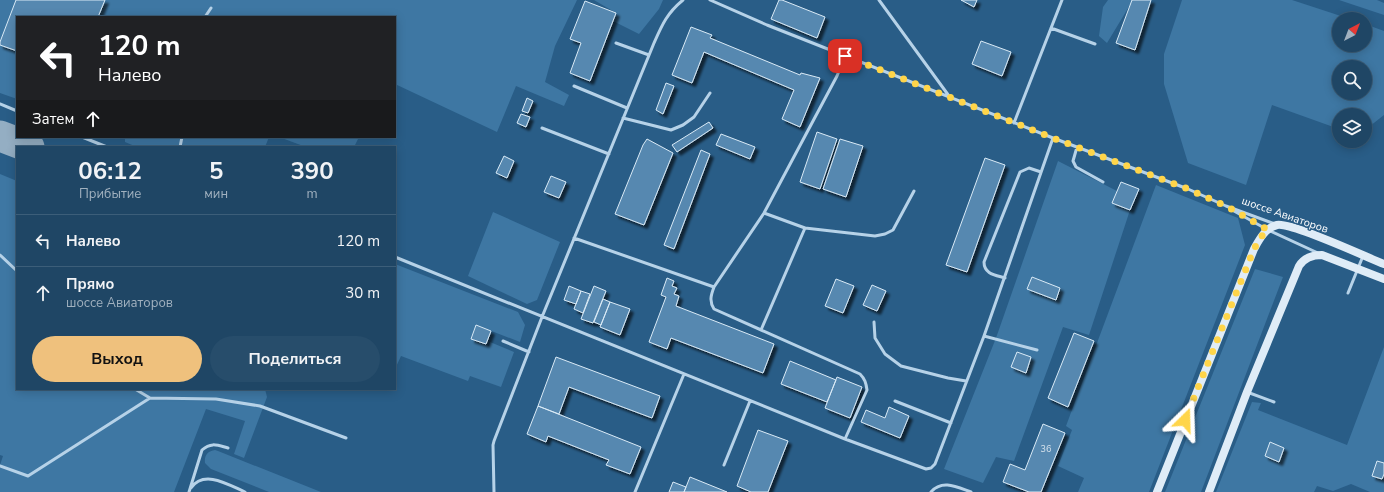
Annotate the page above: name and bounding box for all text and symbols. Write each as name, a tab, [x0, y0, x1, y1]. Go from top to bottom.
north arrow	[1332, 12, 1372, 52]
map controls	[1332, 12, 1372, 148]
text: 120 m	[98, 27, 181, 65]
icon: left	[32, 32, 84, 84]
pin	[828, 39, 862, 73]
icon: arrive	[834, 45, 856, 67]
button: search	[1332, 60, 1372, 100]
text: Налево	[98, 63, 162, 87]
icon: ahead	[82, 108, 104, 130]
button: layers	[1332, 108, 1372, 148]
text: Затем	[32, 109, 74, 129]
text: 06:12	[78, 155, 142, 187]
text: 5	[209, 155, 223, 187]
text: 390	[290, 155, 334, 187]
text: Прибытие	[79, 185, 141, 203]
text: мин	[204, 185, 228, 203]
text: m	[306, 185, 318, 203]
street label: шоссе Авиаторов	[1240, 193, 1330, 237]
icon: left	[32, 230, 54, 252]
text: Налево	[66, 231, 121, 251]
text: 120 m	[336, 231, 380, 251]
text: Прямо	[66, 274, 114, 294]
icon: ahead	[32, 282, 54, 304]
text: 30 m	[345, 283, 380, 303]
text: шоссе Авиаторов	[66, 294, 173, 312]
button: Выход	[32, 336, 202, 382]
button: Поделиться	[210, 336, 380, 382]
position arrow	[1164, 399, 1206, 441]
house number: 36	[1041, 443, 1051, 455]

